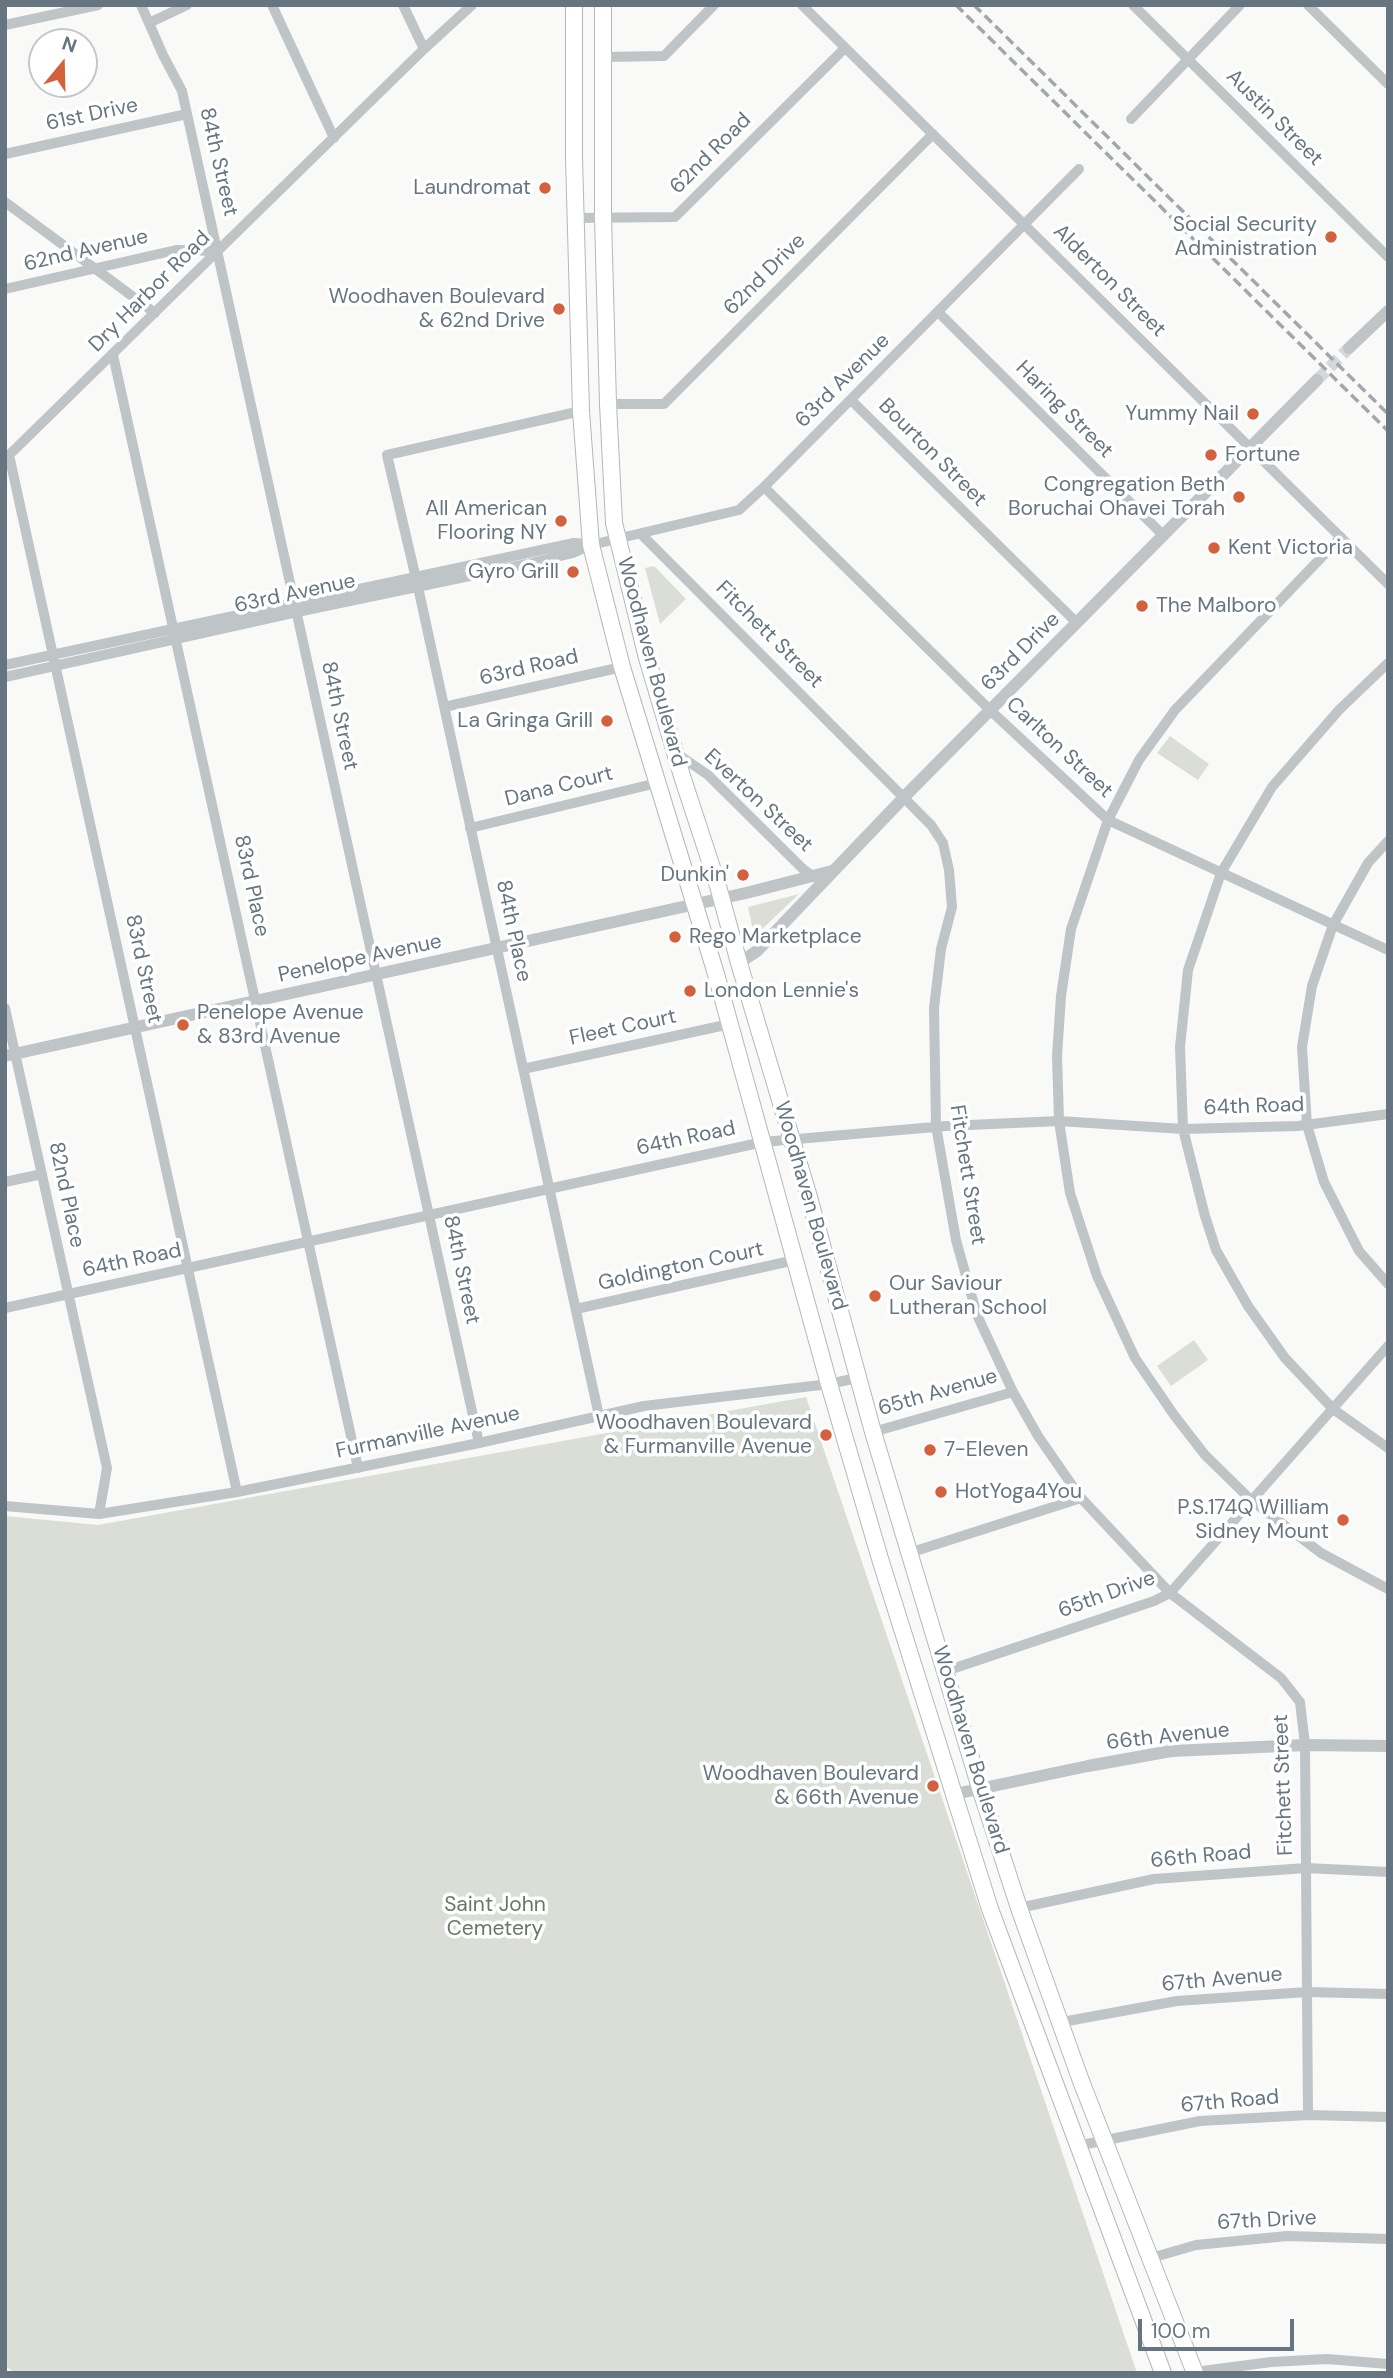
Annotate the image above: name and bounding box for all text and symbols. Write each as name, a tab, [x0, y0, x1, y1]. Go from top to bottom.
north arrow	[28, 28, 98, 98]
text: N	[59, 30, 80, 59]
street label: Austin Street	[1220, 64, 1328, 172]
street label: 61st Drive	[44, 93, 140, 137]
street label: 84th Street	[193, 105, 243, 219]
street label: 62nd Road	[665, 108, 757, 200]
place label: Laundromat	[413, 175, 531, 201]
marker: Laundromat	[537, 180, 553, 196]
place label: Social Security Administration	[1173, 212, 1317, 262]
street label: Alderton Street	[1047, 219, 1171, 343]
street label: 62nd Avenue	[21, 224, 151, 278]
street label: Dry Harbor Road	[84, 226, 216, 358]
street label: 62nd Drive	[719, 229, 811, 321]
marker: Social Security Administration	[1323, 229, 1339, 245]
place label: Woodhaven Boulevard & 62nd Drive	[329, 284, 545, 334]
marker: Woodhaven Boulevard & 62nd Drive	[551, 301, 567, 317]
street label: 63rd Avenue	[791, 329, 895, 433]
street label: Haring Street	[1010, 356, 1118, 464]
street label: Bourton Street	[873, 394, 991, 512]
place label: Yummy Nail	[1125, 401, 1239, 427]
marker: Yummy Nail	[1245, 406, 1261, 422]
place label: Fortune	[1225, 442, 1300, 468]
marker: Fortune	[1203, 447, 1219, 463]
place label: Congregation Beth Boruchai Ohavei Torah	[1008, 472, 1225, 522]
marker: Congregation Beth Boruchai Ohavei Torah	[1231, 489, 1247, 505]
place label: All American Flooring NY	[425, 496, 547, 546]
marker: All American Flooring NY	[553, 513, 569, 529]
place label: Kent Victoria	[1228, 535, 1353, 561]
marker: Kent Victoria	[1206, 540, 1222, 556]
street label: Woodhaven Boulevard	[611, 554, 691, 770]
place label: Gyro Grill	[468, 559, 559, 585]
marker: Gyro Grill	[565, 564, 581, 580]
street label: 63rd Avenue	[232, 569, 358, 619]
street label: Fitchett Street	[710, 576, 828, 694]
place label: The Malboro	[1156, 593, 1277, 619]
marker: The Malboro	[1134, 598, 1150, 614]
street label: 63rd Drive	[976, 607, 1066, 697]
street label: 63rd Road	[477, 644, 581, 692]
street label: 84th Street	[315, 659, 363, 773]
street label: Carlton Street	[1000, 692, 1118, 804]
place label: La Gringa Grill	[457, 708, 593, 734]
marker: La Gringa Grill	[599, 713, 615, 729]
street label: Everton Street	[698, 744, 818, 858]
street label: Dana Court	[502, 761, 616, 813]
street label: 83rd Place	[228, 833, 274, 939]
place label: Dunkin'	[660, 862, 729, 888]
marker: Dunkin'	[735, 867, 751, 883]
street label: 84th Place	[490, 878, 536, 984]
street label: 83rd Street	[119, 912, 167, 1026]
place label: Rego Marketplace	[689, 924, 862, 950]
street label: Penelope Avenue	[276, 929, 444, 989]
marker: Rego Marketplace	[667, 929, 683, 945]
place label: London Lennie's	[704, 978, 859, 1004]
marker: London Lennie's	[682, 983, 698, 999]
place label: Penelope Avenue & 83rd Avenue	[197, 1000, 364, 1050]
street label: Fleet Court	[567, 1004, 679, 1052]
marker: Penelope Avenue & 83rd Avenue	[175, 1017, 191, 1033]
street label: 64th Road	[1203, 1093, 1305, 1121]
street label: Woodhaven Boulevard	[768, 1099, 852, 1313]
street label: Fitchett Street	[943, 1103, 991, 1247]
street label: 64th Road	[634, 1116, 738, 1162]
street label: 82nd Place	[42, 1140, 90, 1250]
street label: 84th Street	[437, 1213, 485, 1327]
street label: Goldington Court	[596, 1237, 766, 1297]
street label: 64th Road	[80, 1238, 184, 1284]
place label: Our Saviour Lutheran School	[889, 1271, 1047, 1321]
marker: Our Saviour Lutheran School	[867, 1288, 883, 1304]
street label: 65th Avenue	[875, 1364, 1001, 1422]
street label: Furmanville Avenue	[334, 1401, 522, 1465]
place label: Woodhaven Boulevard & Furmanville Avenue	[596, 1410, 812, 1460]
marker: Woodhaven Boulevard & Furmanville Avenue	[818, 1427, 834, 1443]
place label: 7-Eleven	[944, 1437, 1028, 1463]
marker: 7-Eleven	[922, 1442, 938, 1458]
place label: HotYoga4You	[955, 1479, 1082, 1505]
marker: HotYoga4You	[933, 1484, 949, 1500]
place label: P.S.174Q William Sidney Mount	[1177, 1495, 1329, 1545]
marker: P.S.174Q William Sidney Mount	[1335, 1512, 1351, 1528]
street label: 65th Drive	[1055, 1566, 1159, 1624]
street label: Woodhaven Boulevard	[926, 1643, 1014, 1857]
street label: Fitchett Street	[1269, 1714, 1299, 1856]
street label: 66th Avenue	[1105, 1718, 1231, 1756]
place label: Woodhaven Boulevard & 66th Avenue	[703, 1761, 919, 1811]
marker: Woodhaven Boulevard & 66th Avenue	[925, 1778, 941, 1794]
street label: 66th Road	[1150, 1840, 1252, 1874]
park label: Saint John Cemetery	[444, 1892, 546, 1942]
street label: 67th Avenue	[1161, 1962, 1283, 1998]
street label: 67th Road	[1180, 2085, 1280, 2119]
street label: 67th Drive	[1217, 2206, 1317, 2236]
scale bar	[1141, 2304, 1297, 2348]
text: 100 m	[1151, 2317, 1211, 2345]

